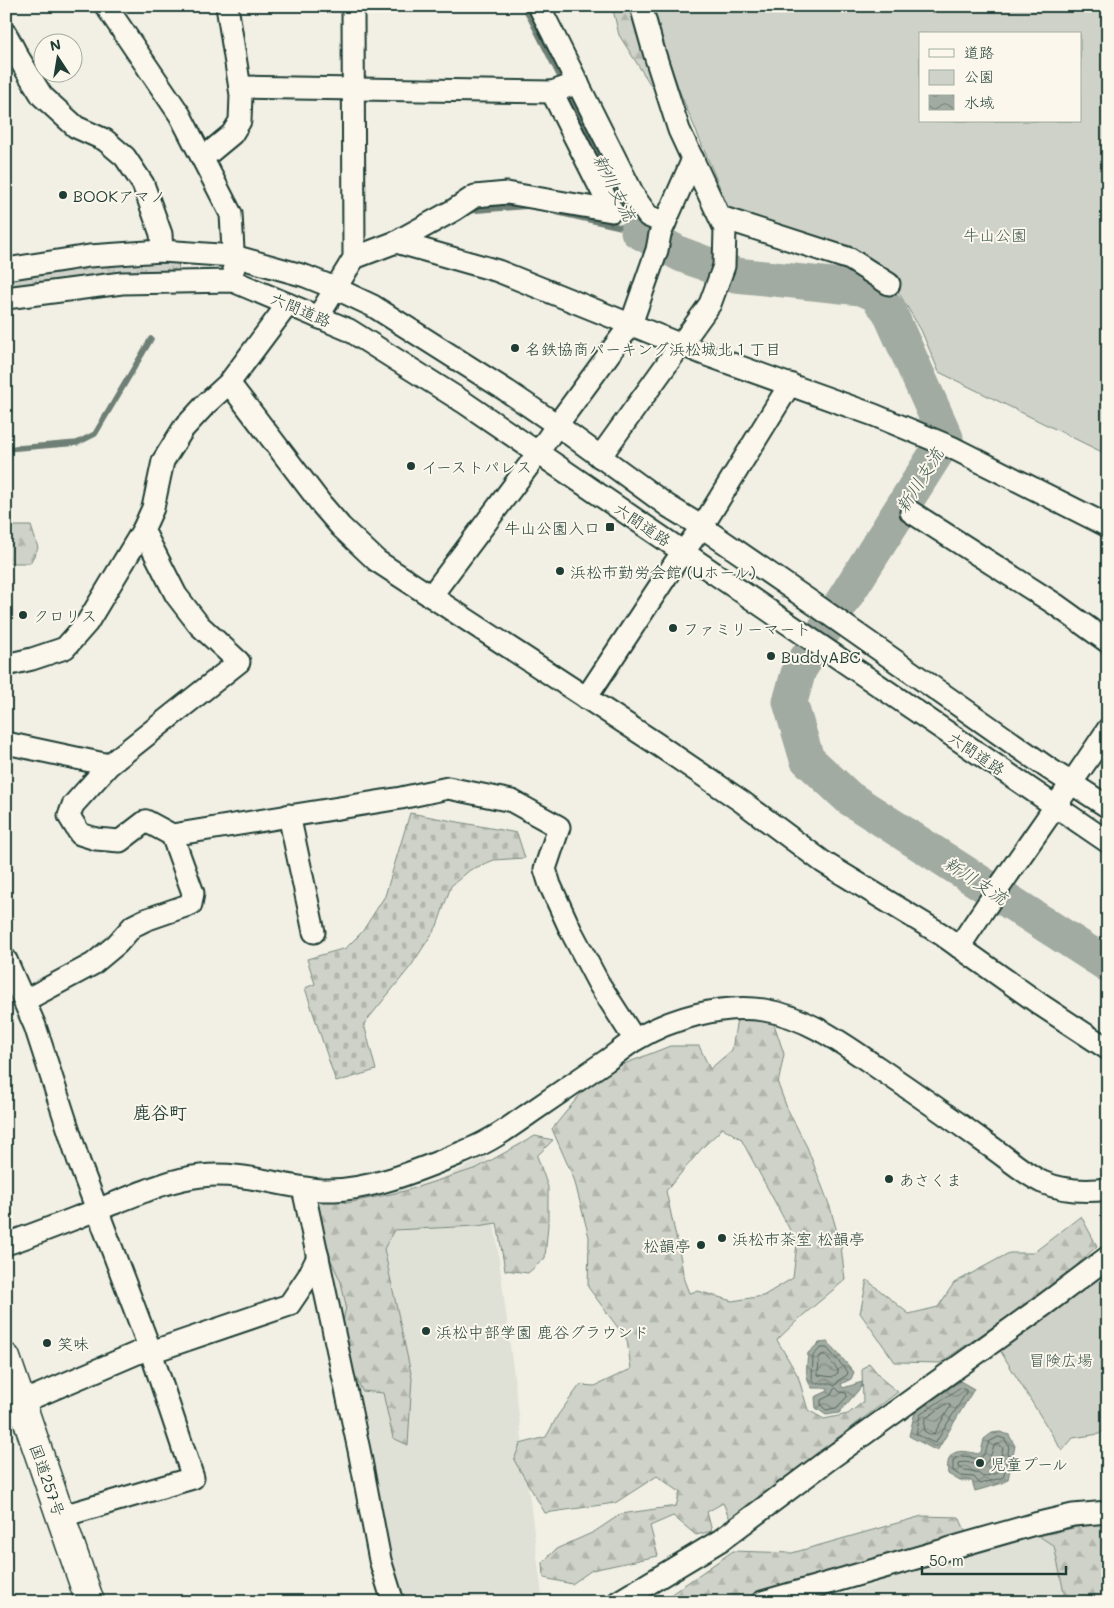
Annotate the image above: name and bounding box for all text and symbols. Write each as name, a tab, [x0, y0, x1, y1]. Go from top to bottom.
north arrow	[32, 32, 82, 82]
legend	[919, 32, 1082, 122]
text: N	[48, 34, 62, 55]
text: 道路	[964, 42, 994, 62]
text: 公園	[964, 66, 994, 86]
text: 水域	[964, 92, 994, 112]
water label: 新川支流	[588, 149, 642, 225]
place label: BOOKアマノ	[73, 185, 166, 206]
marker: BOOKアマノ	[57, 189, 69, 201]
park label: 牛山公園	[963, 224, 1027, 245]
street label: 六間道路	[267, 287, 335, 331]
place label: 名鉄協商パーキング浜松城北１丁目	[525, 338, 781, 359]
marker: 名鉄協商パーキング浜松城北１丁目	[509, 342, 521, 354]
water label: 新川支流	[890, 442, 949, 517]
place label: イーストパレス	[421, 456, 532, 477]
marker: イーストパレス	[405, 460, 417, 472]
street label: 六間道路	[611, 497, 675, 551]
place label: 牛山公園入口	[504, 517, 600, 538]
marker: 牛山公園入口	[604, 521, 616, 533]
place label: 浜松市勤労会館 (Uホール)	[570, 561, 756, 582]
marker: 浜松市勤労会館 (Uホール)	[554, 565, 566, 577]
place label: クロリス	[33, 605, 97, 626]
marker: クロリス	[17, 609, 29, 621]
place label: ファミリーマート	[683, 618, 811, 639]
marker: ファミリーマート	[667, 622, 679, 634]
place label: BuddyABC	[781, 646, 861, 667]
marker: BuddyABC	[765, 650, 777, 662]
street label: 六間道路	[945, 726, 1009, 780]
water label: 新川支流	[939, 850, 1014, 910]
district label: 鹿谷町	[133, 1100, 187, 1124]
place label: あさくま	[899, 1169, 962, 1190]
marker: あさくま	[883, 1173, 895, 1185]
place label: 浜松市茶室 松韻亭	[732, 1228, 865, 1249]
marker: 浜松市茶室 松韻亭	[716, 1232, 728, 1244]
place label: 松韻亭	[643, 1235, 691, 1256]
marker: 松韻亭	[695, 1239, 707, 1251]
place label: 浜松中部学園 鹿谷グラウンド	[436, 1321, 649, 1342]
marker: 浜松中部学園 鹿谷グラウンド	[420, 1325, 432, 1337]
place label: 笑味	[57, 1333, 89, 1354]
marker: 笑味	[41, 1337, 53, 1349]
park label: 冒険広場	[1029, 1349, 1093, 1370]
street label: 国道257号	[26, 1441, 70, 1519]
place label: 児童プール	[990, 1453, 1068, 1474]
marker: 児童プール	[974, 1457, 986, 1469]
scale bar	[922, 1543, 1065, 1575]
text: 50 m	[929, 1550, 964, 1570]

